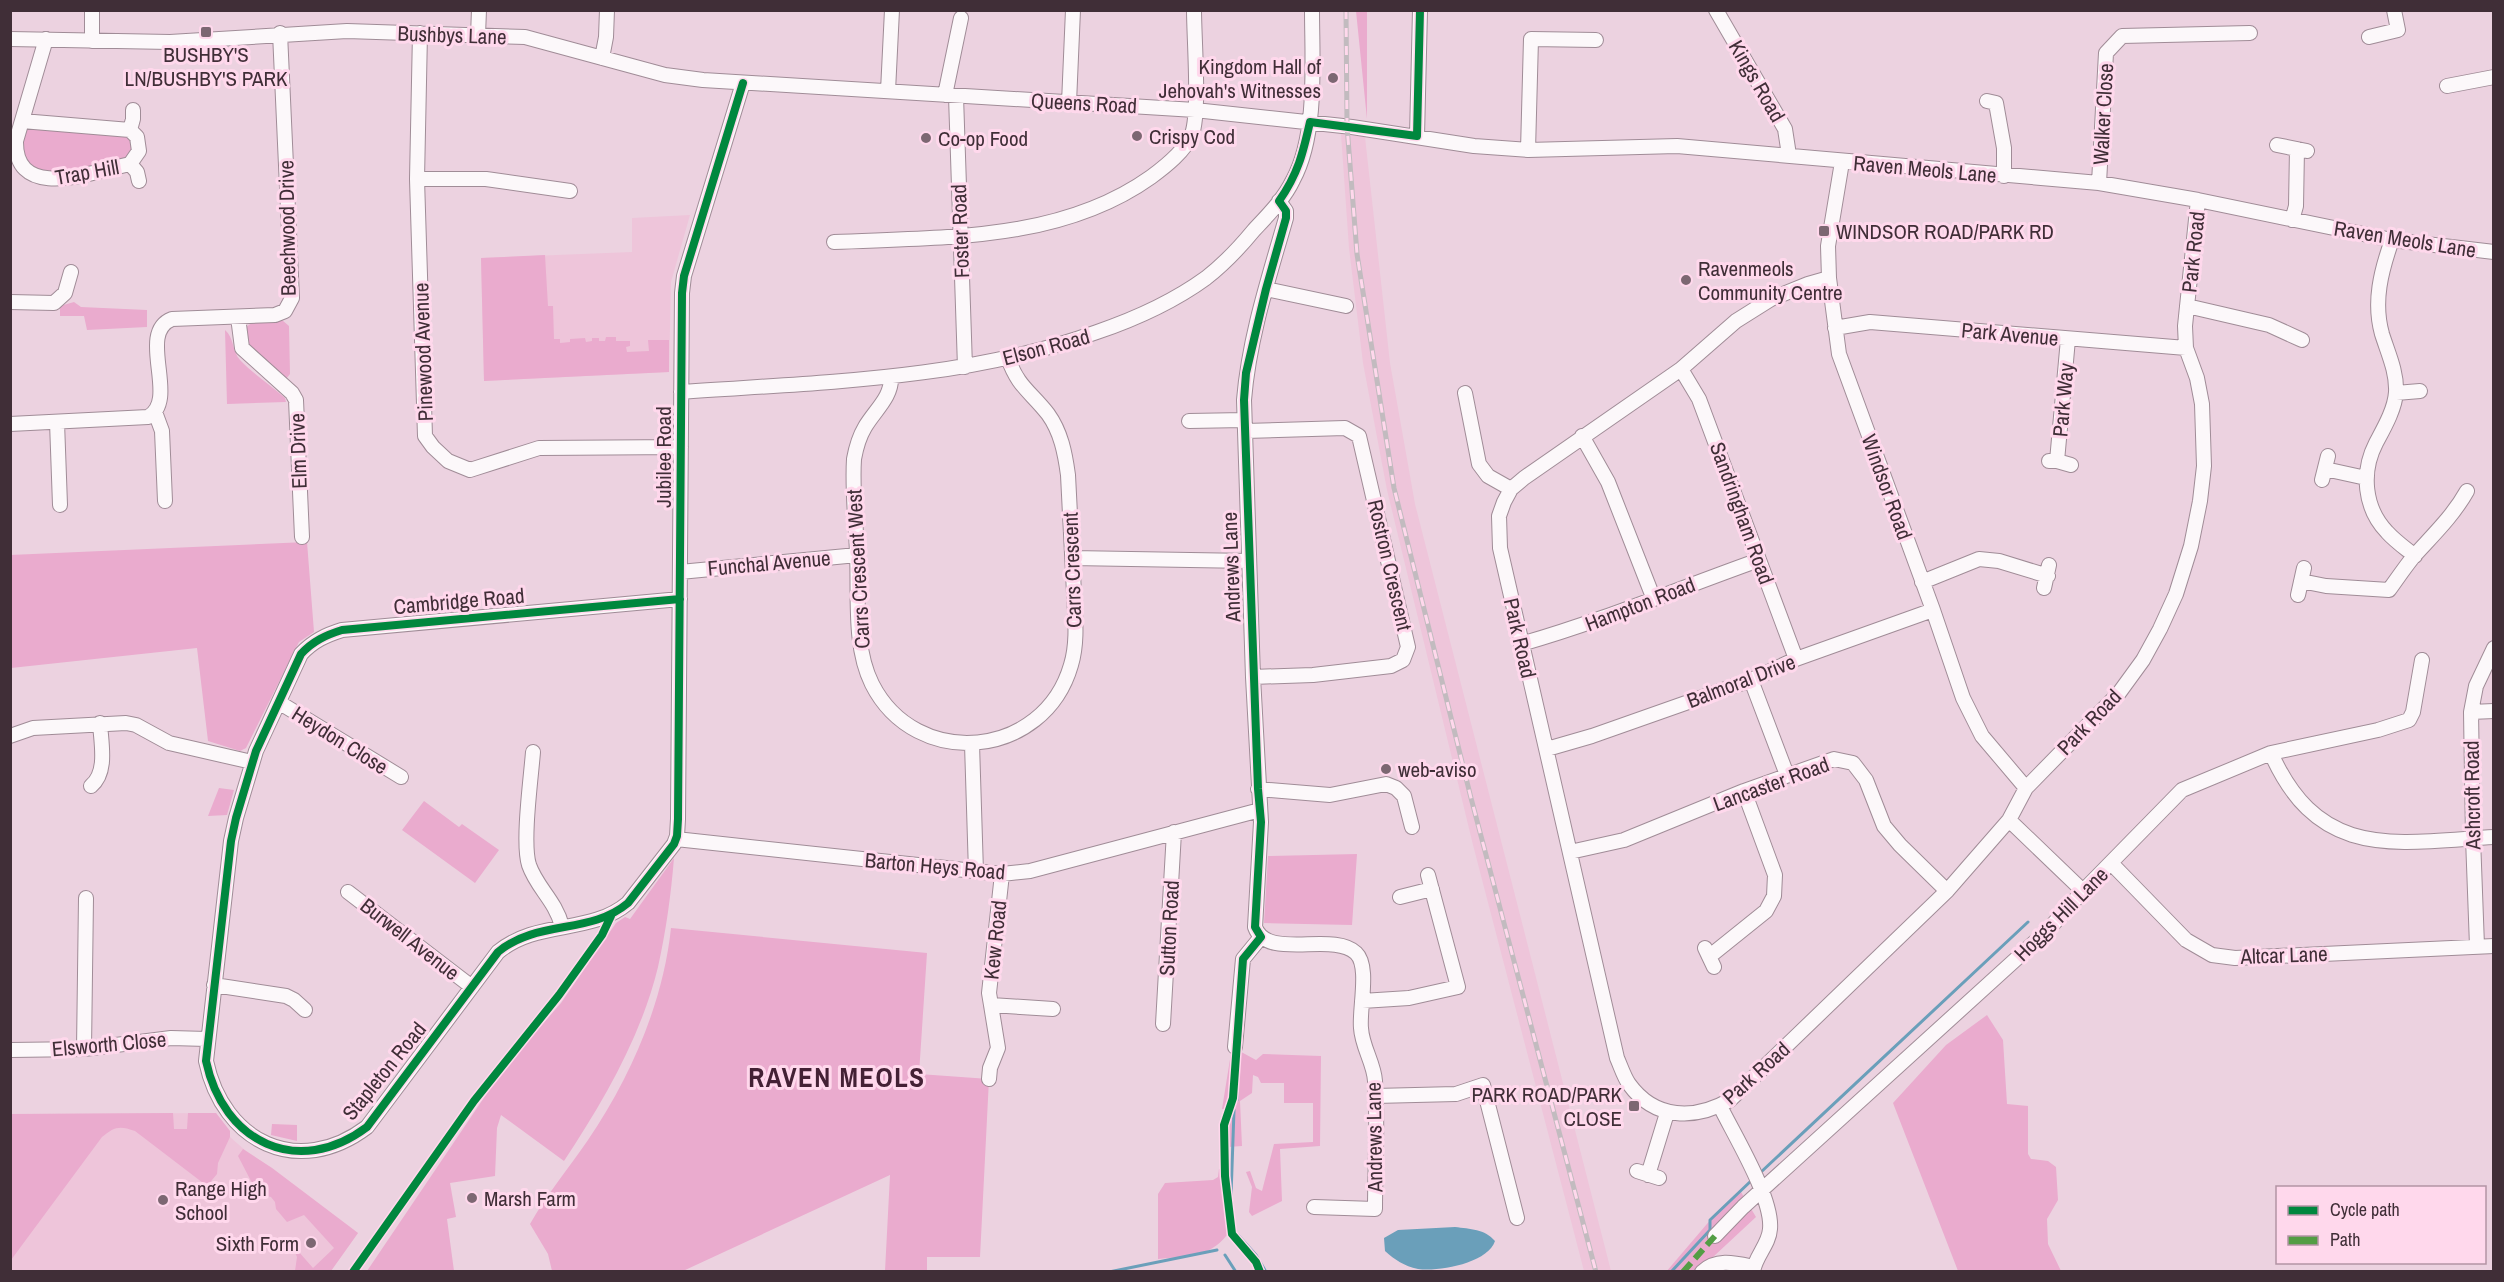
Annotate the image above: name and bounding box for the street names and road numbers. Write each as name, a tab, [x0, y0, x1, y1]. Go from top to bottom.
street label: Bushbys Lane	[397, 19, 507, 51]
street label: Kings Road	[1722, 35, 1792, 127]
street label: Walker Close	[2086, 62, 2120, 166]
street label: Queens Road	[1030, 86, 1138, 120]
street label: Raven Meols Lane	[1852, 148, 1998, 190]
street label: Trap Hill	[53, 152, 121, 192]
street label: Beechwood Drive	[271, 160, 303, 296]
street label: Foster Road	[944, 184, 976, 278]
street label: Park Road	[2174, 210, 2212, 294]
street label: Raven Meols Lane	[2332, 213, 2478, 265]
street label: Pinewood Avenue	[406, 282, 440, 422]
street label: Park Avenue	[1960, 315, 2060, 353]
street label: Elson Road	[999, 321, 1093, 373]
street label: Park Way	[2045, 361, 2081, 438]
street label: Jubilee Road	[649, 406, 678, 508]
street label: Elm Drive	[282, 413, 314, 489]
street label: Windsor Road	[1855, 430, 1919, 544]
street label: Sandringham Road	[1703, 438, 1781, 588]
street label: Carrs Crescent West	[839, 488, 877, 649]
street label: Rostron Crescent	[1361, 496, 1419, 634]
street label: Carrs Crescent	[1055, 511, 1089, 628]
street label: Andrews Lane	[1215, 511, 1247, 624]
street label: Funchal Avenue	[706, 543, 832, 583]
street label: Hampton Road	[1581, 570, 1699, 638]
street label: Cambridge Road	[392, 581, 526, 621]
street label: Park Road	[1497, 595, 1543, 681]
street label: Balmoral Drive	[1683, 647, 1799, 715]
street label: Park Road	[2050, 683, 2128, 761]
street label: Heydon Close	[286, 699, 394, 781]
street label: Ashcroft Road	[2457, 740, 2487, 851]
street label: Lancaster Road	[1709, 750, 1833, 818]
street label: Barton Heys Road	[864, 845, 1006, 887]
street label: Hoggs Hill Lane	[2007, 860, 2115, 968]
street label: Sutton Road	[1152, 879, 1186, 977]
street label: Burwell Avenue	[354, 891, 466, 987]
street label: Kew Road	[976, 899, 1014, 981]
street label: Altcar Lane	[2239, 939, 2328, 971]
street label: Stapleton Road	[335, 1016, 433, 1126]
street label: Elsworth Close	[51, 1025, 167, 1063]
street label: Park Road	[1716, 1035, 1796, 1111]
street label: Andrews Lane	[1359, 1082, 1389, 1193]

